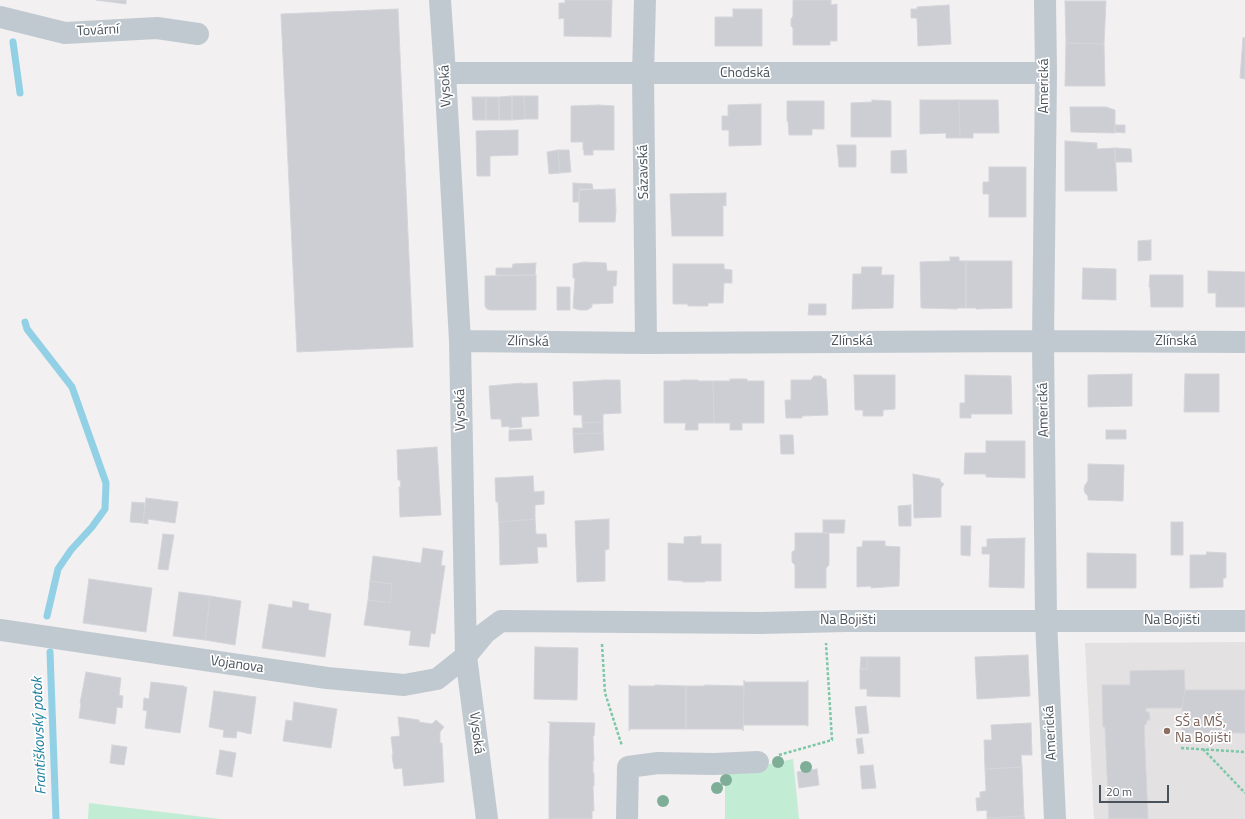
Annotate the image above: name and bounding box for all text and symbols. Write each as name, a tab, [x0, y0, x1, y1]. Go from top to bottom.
street label: Tovární	[76, 22, 120, 40]
street label: Americká	[1037, 59, 1053, 113]
street label: Vysoká	[437, 64, 455, 108]
street label: Chodská	[720, 66, 770, 82]
street label: Sázavská	[635, 144, 653, 200]
street label: Zlínská	[507, 333, 549, 351]
street label: Zlínská	[831, 334, 873, 350]
street label: Zlínská	[1155, 334, 1197, 350]
street label: Americká	[1035, 382, 1053, 438]
street label: Vysoká	[452, 389, 470, 431]
street label: Na Bojišti	[820, 613, 876, 629]
street label: Na Bojišti	[1144, 613, 1200, 629]
street label: Vojanova	[209, 653, 265, 677]
water label: Františkovský potok	[29, 677, 51, 795]
street label: Americká	[1041, 705, 1061, 761]
street label: Vysoká	[465, 711, 487, 755]
place label: SŠ a MŠ, Na Bojišti	[1175, 715, 1231, 748]
marker: SŠ a MŠ, Na Bojišti	[1162, 726, 1172, 736]
scale bar	[1101, 777, 1171, 803]
text: 20 m	[1106, 782, 1132, 801]

